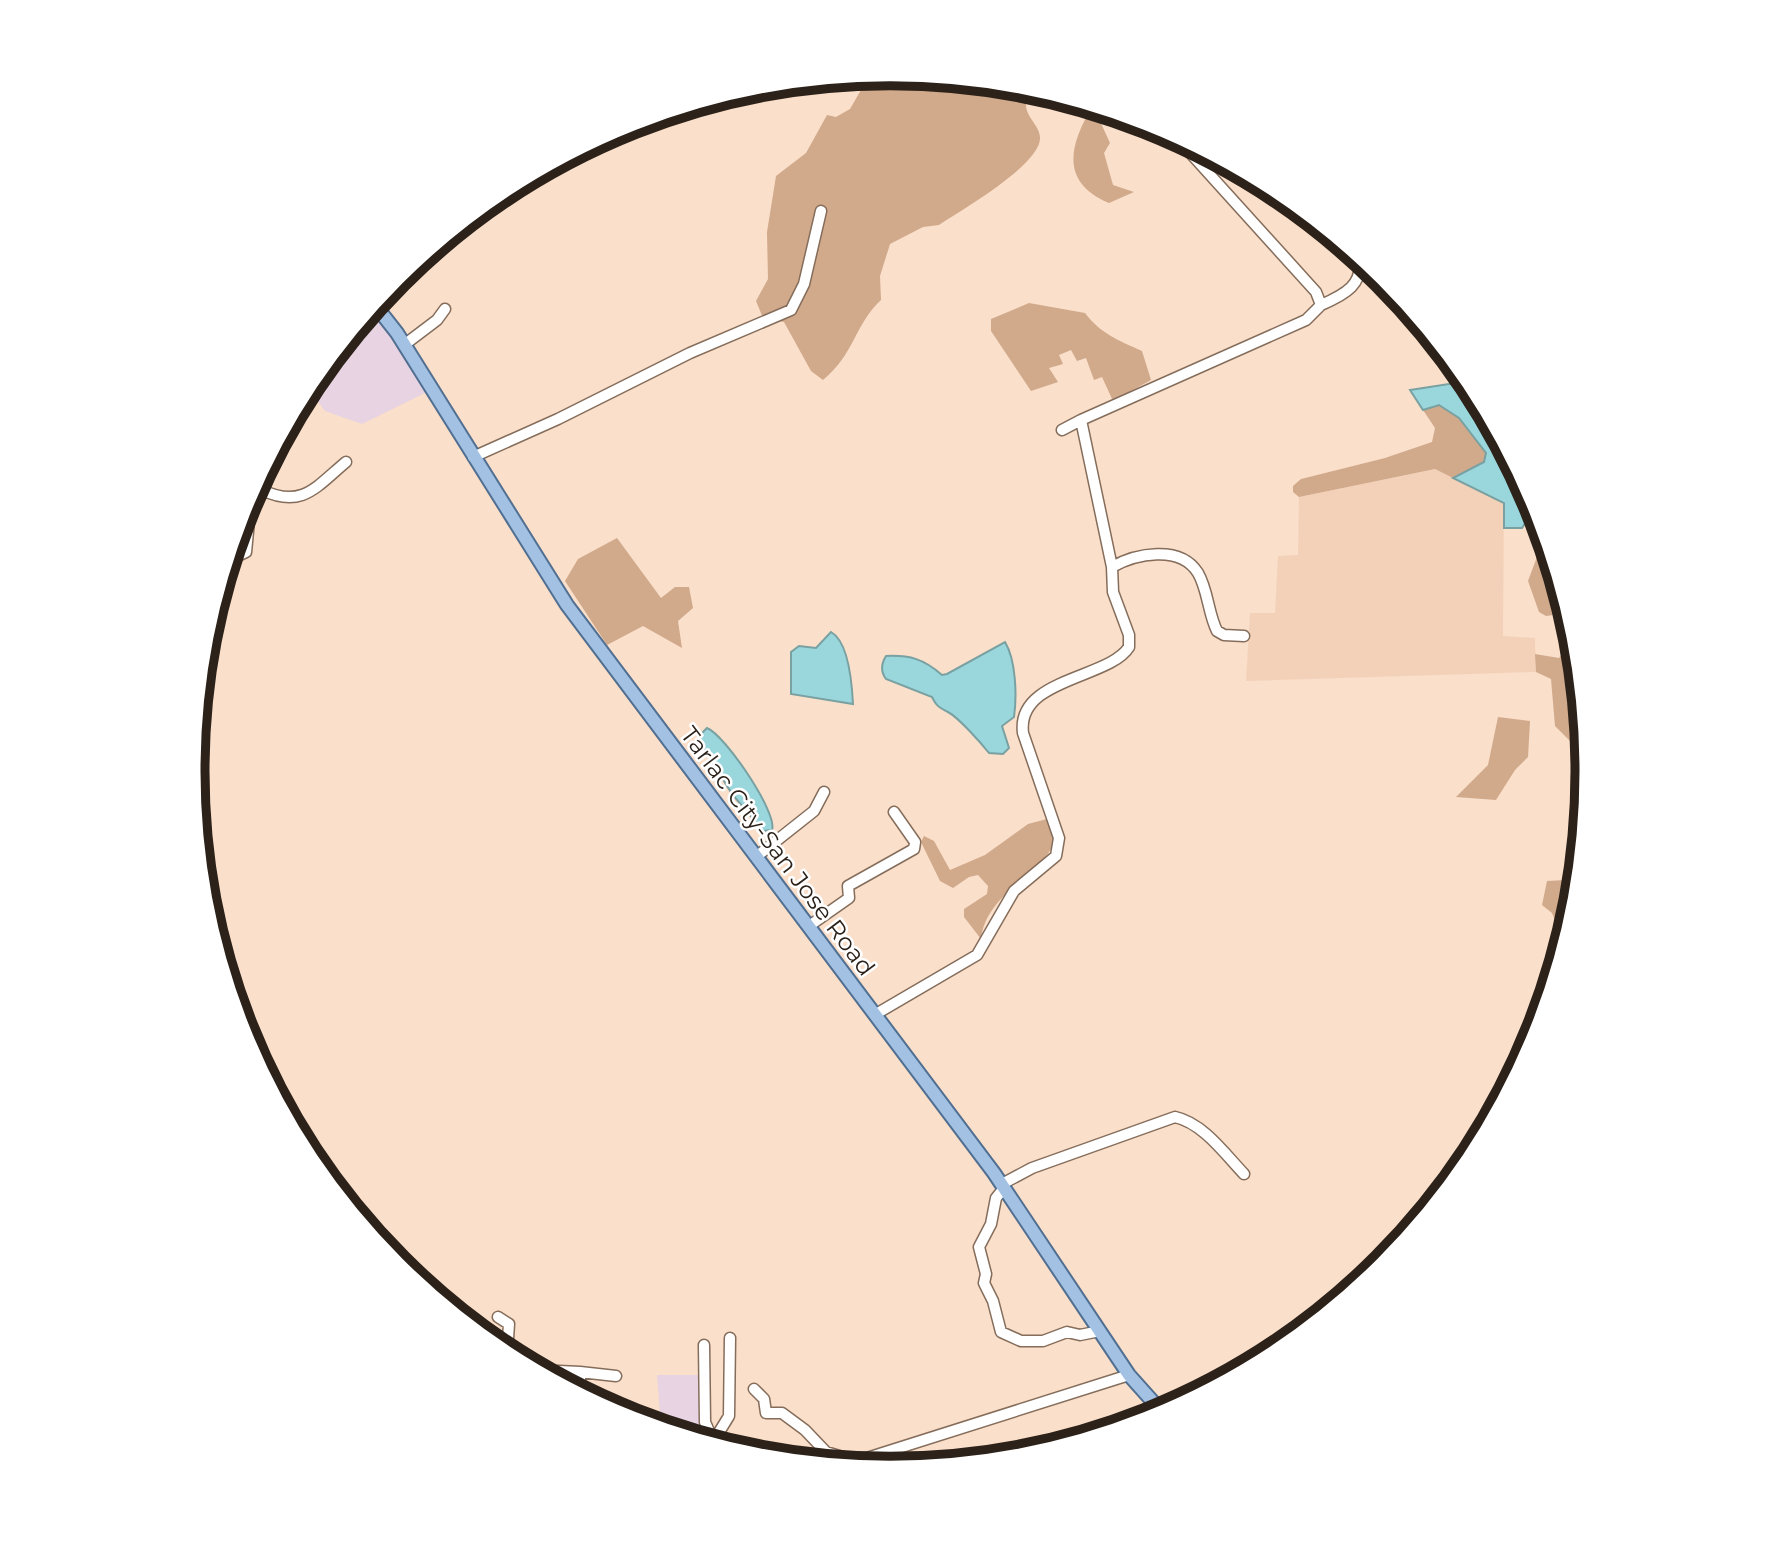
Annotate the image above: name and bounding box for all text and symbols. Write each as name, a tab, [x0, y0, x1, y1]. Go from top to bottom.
street label: Tarlac City-San Jose Road	[675, 721, 881, 981]

